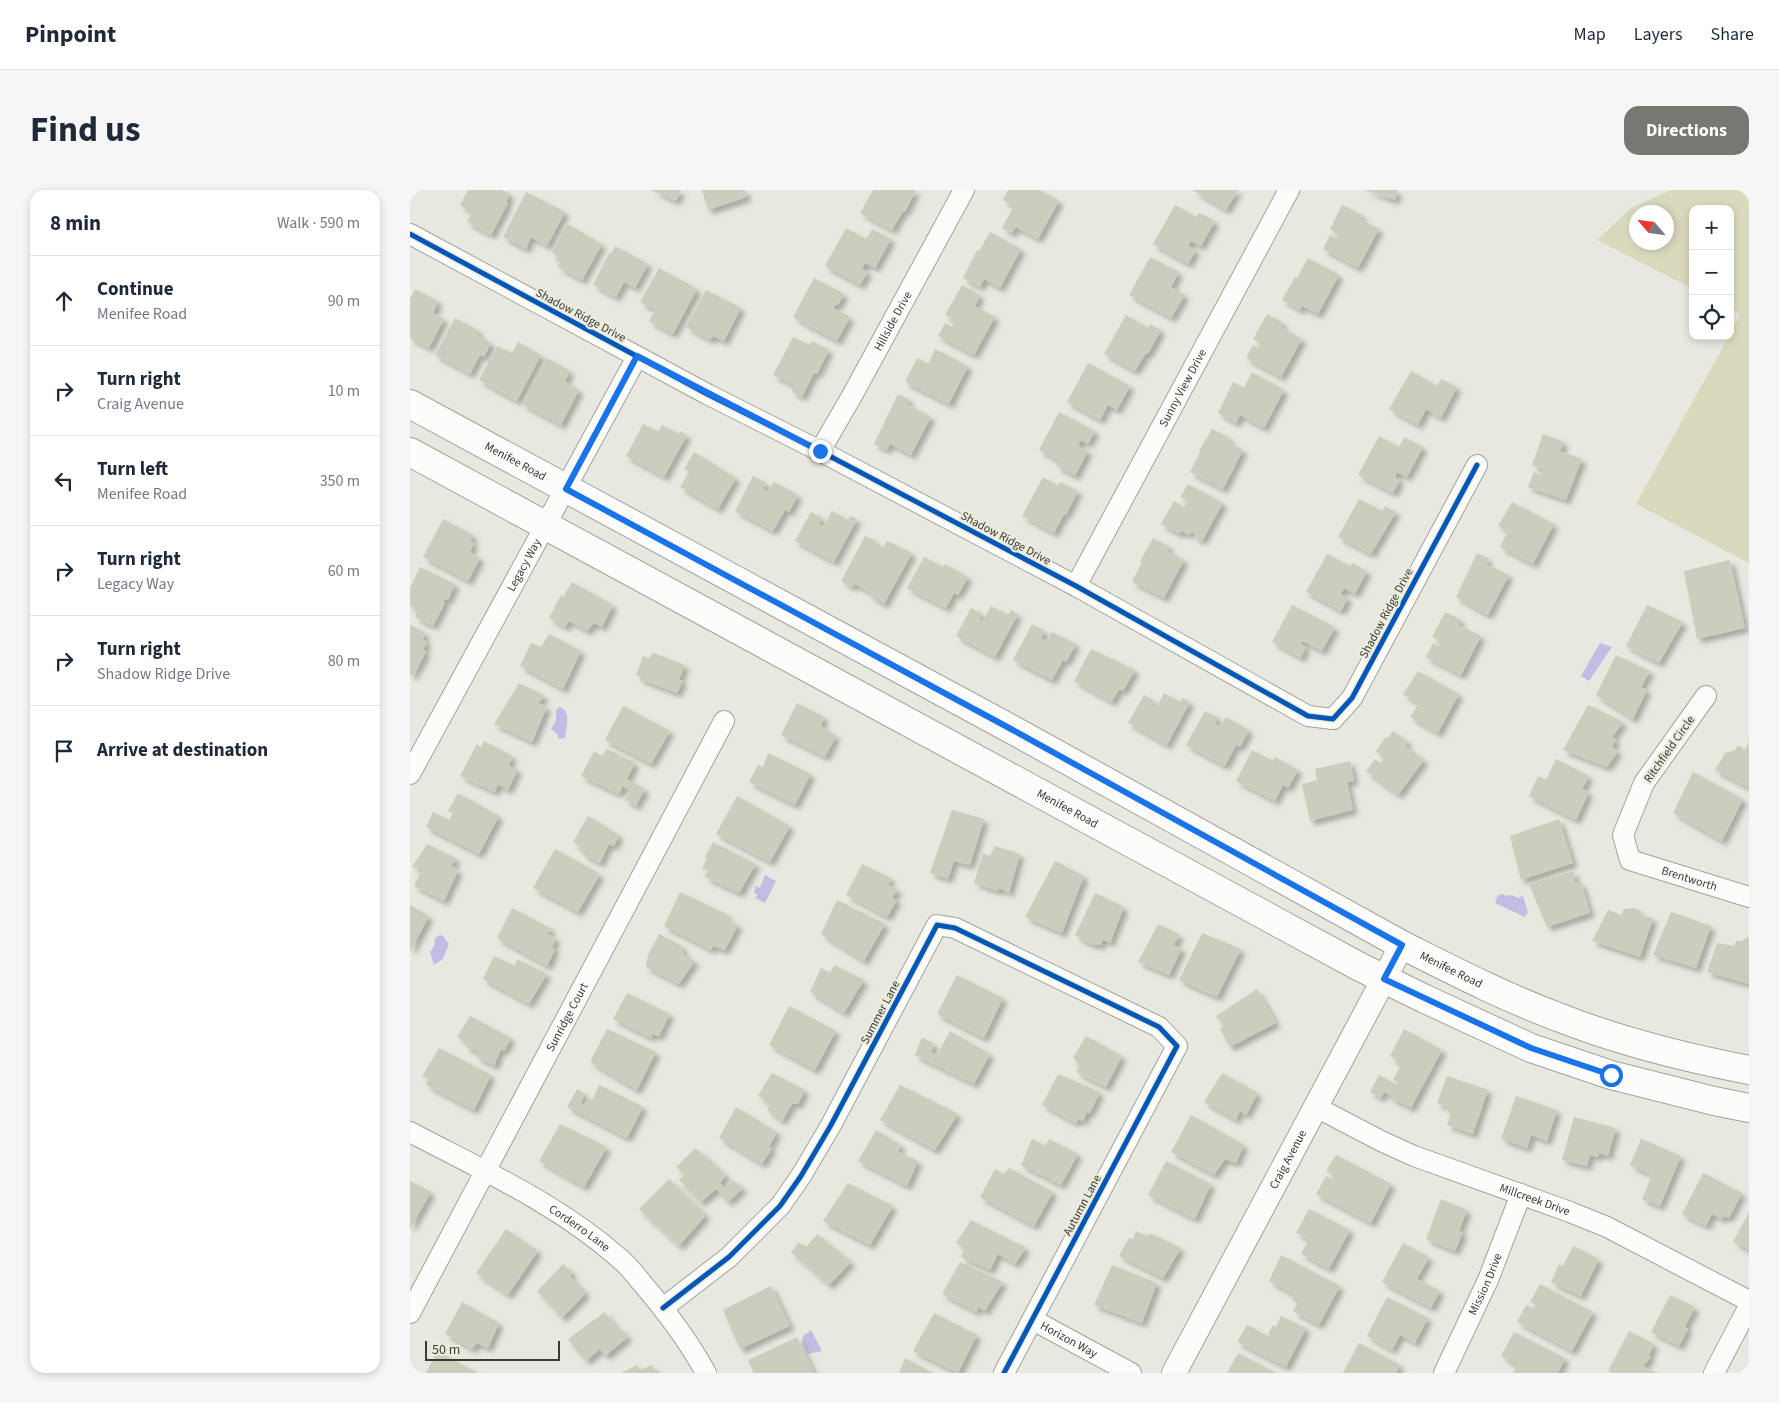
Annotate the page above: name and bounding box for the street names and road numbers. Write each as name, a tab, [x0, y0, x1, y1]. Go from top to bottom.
street label: Shadow Ridge Drive	[533, 285, 629, 346]
street label: Hillside Drive	[870, 288, 916, 354]
street label: Sunny View Drive	[1155, 346, 1211, 430]
street label: Menifee Road	[481, 438, 549, 485]
street label: Shadow Ridge Drive	[958, 508, 1054, 569]
street label: Legacy Way	[503, 535, 546, 595]
street label: Shadow Ridge Drive	[1356, 565, 1417, 661]
street label: Ritchfield Circle	[1640, 712, 1699, 786]
street label: Menifee Road	[1034, 785, 1101, 833]
street label: Brentworth	[1659, 862, 1719, 896]
street label: Menifee Road	[1417, 947, 1485, 993]
street label: Summer Lane	[857, 977, 904, 1047]
street label: Sunridge Court	[542, 980, 593, 1055]
street label: Craig Avenue	[1265, 1127, 1311, 1192]
street label: Autumn Lane	[1059, 1172, 1106, 1239]
street label: Millcreek Drive	[1497, 1179, 1572, 1220]
street label: Corderro Lane	[545, 1201, 614, 1256]
street label: Mission Drive	[1465, 1251, 1507, 1318]
street label: Horizon Way	[1037, 1318, 1101, 1363]

